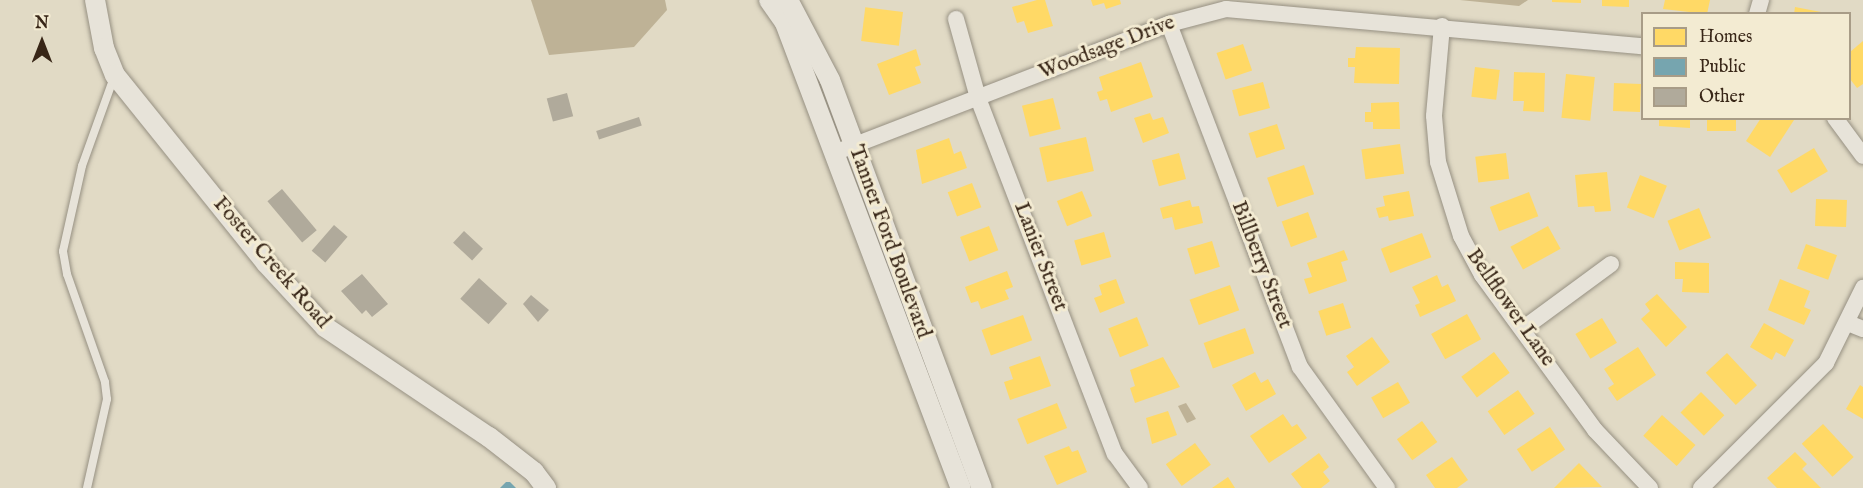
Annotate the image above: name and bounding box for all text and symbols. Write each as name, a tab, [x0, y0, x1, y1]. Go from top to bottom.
street label: Woodsage Drive	[1035, 10, 1179, 86]
north arrow	[12, 12, 72, 72]
legend	[1641, 12, 1851, 120]
text: N	[35, 14, 49, 34]
text: Homes	[1699, 26, 1752, 49]
text: Public	[1699, 56, 1746, 79]
text: Other	[1699, 86, 1745, 109]
street label: Tanner Ford Boulevard	[842, 142, 936, 342]
street label: Foster Creek Road	[207, 192, 335, 334]
street label: Billberry Street	[1225, 198, 1297, 332]
street label: Lanier Street	[1008, 199, 1072, 315]
street label: Bellflower Lane	[1460, 244, 1560, 372]

